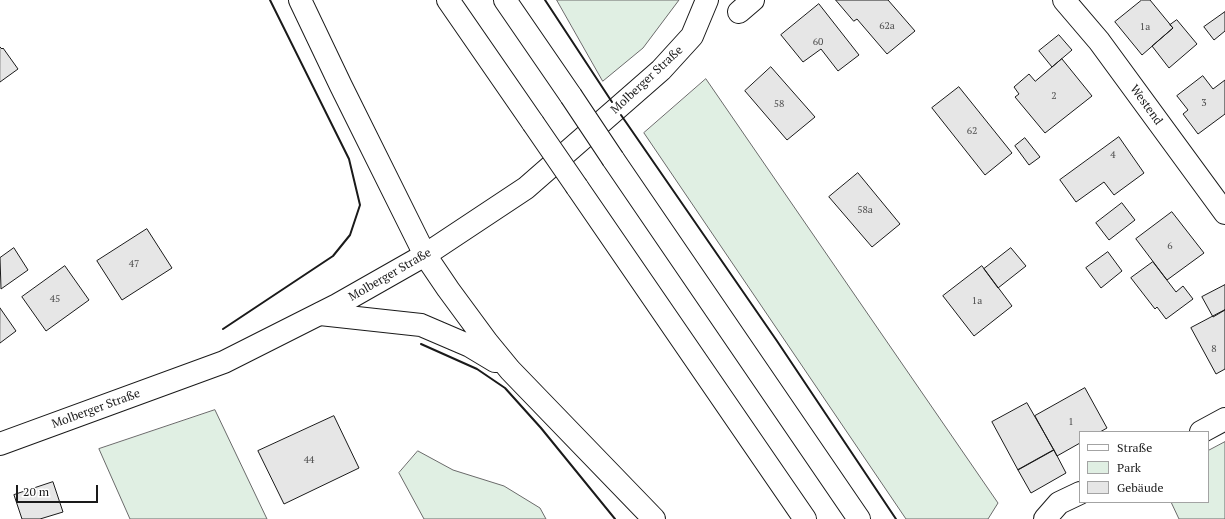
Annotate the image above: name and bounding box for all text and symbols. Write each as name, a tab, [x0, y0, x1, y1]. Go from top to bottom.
house number: 62a	[879, 20, 895, 32]
house number: 1a	[1140, 21, 1150, 33]
house number: 60	[813, 36, 823, 48]
street label: Molberger Straße	[608, 43, 686, 117]
street label: Westend	[1127, 82, 1165, 128]
house number: 2	[1051, 90, 1057, 102]
house number: 3	[1201, 97, 1207, 109]
house number: 58	[774, 98, 784, 110]
house number: 62	[967, 125, 977, 137]
house number: 4	[1110, 149, 1116, 161]
house number: 58a	[857, 204, 873, 216]
house number: 6	[1167, 240, 1173, 252]
street label: Molberger Straße	[346, 246, 434, 304]
house number: 47	[129, 258, 139, 270]
house number: 45	[50, 293, 60, 305]
house number: 1a	[972, 295, 982, 307]
house number: 8	[1211, 343, 1217, 355]
street label: Molberger Straße	[50, 386, 142, 432]
house number: 1	[1068, 416, 1074, 428]
legend	[1079, 431, 1209, 503]
text: Straße	[1117, 440, 1152, 455]
house number: 44	[304, 454, 314, 466]
text: Park	[1117, 460, 1141, 475]
scale bar	[18, 477, 100, 503]
text: Gebäude	[1117, 480, 1163, 495]
text: 20 m	[23, 484, 49, 499]

